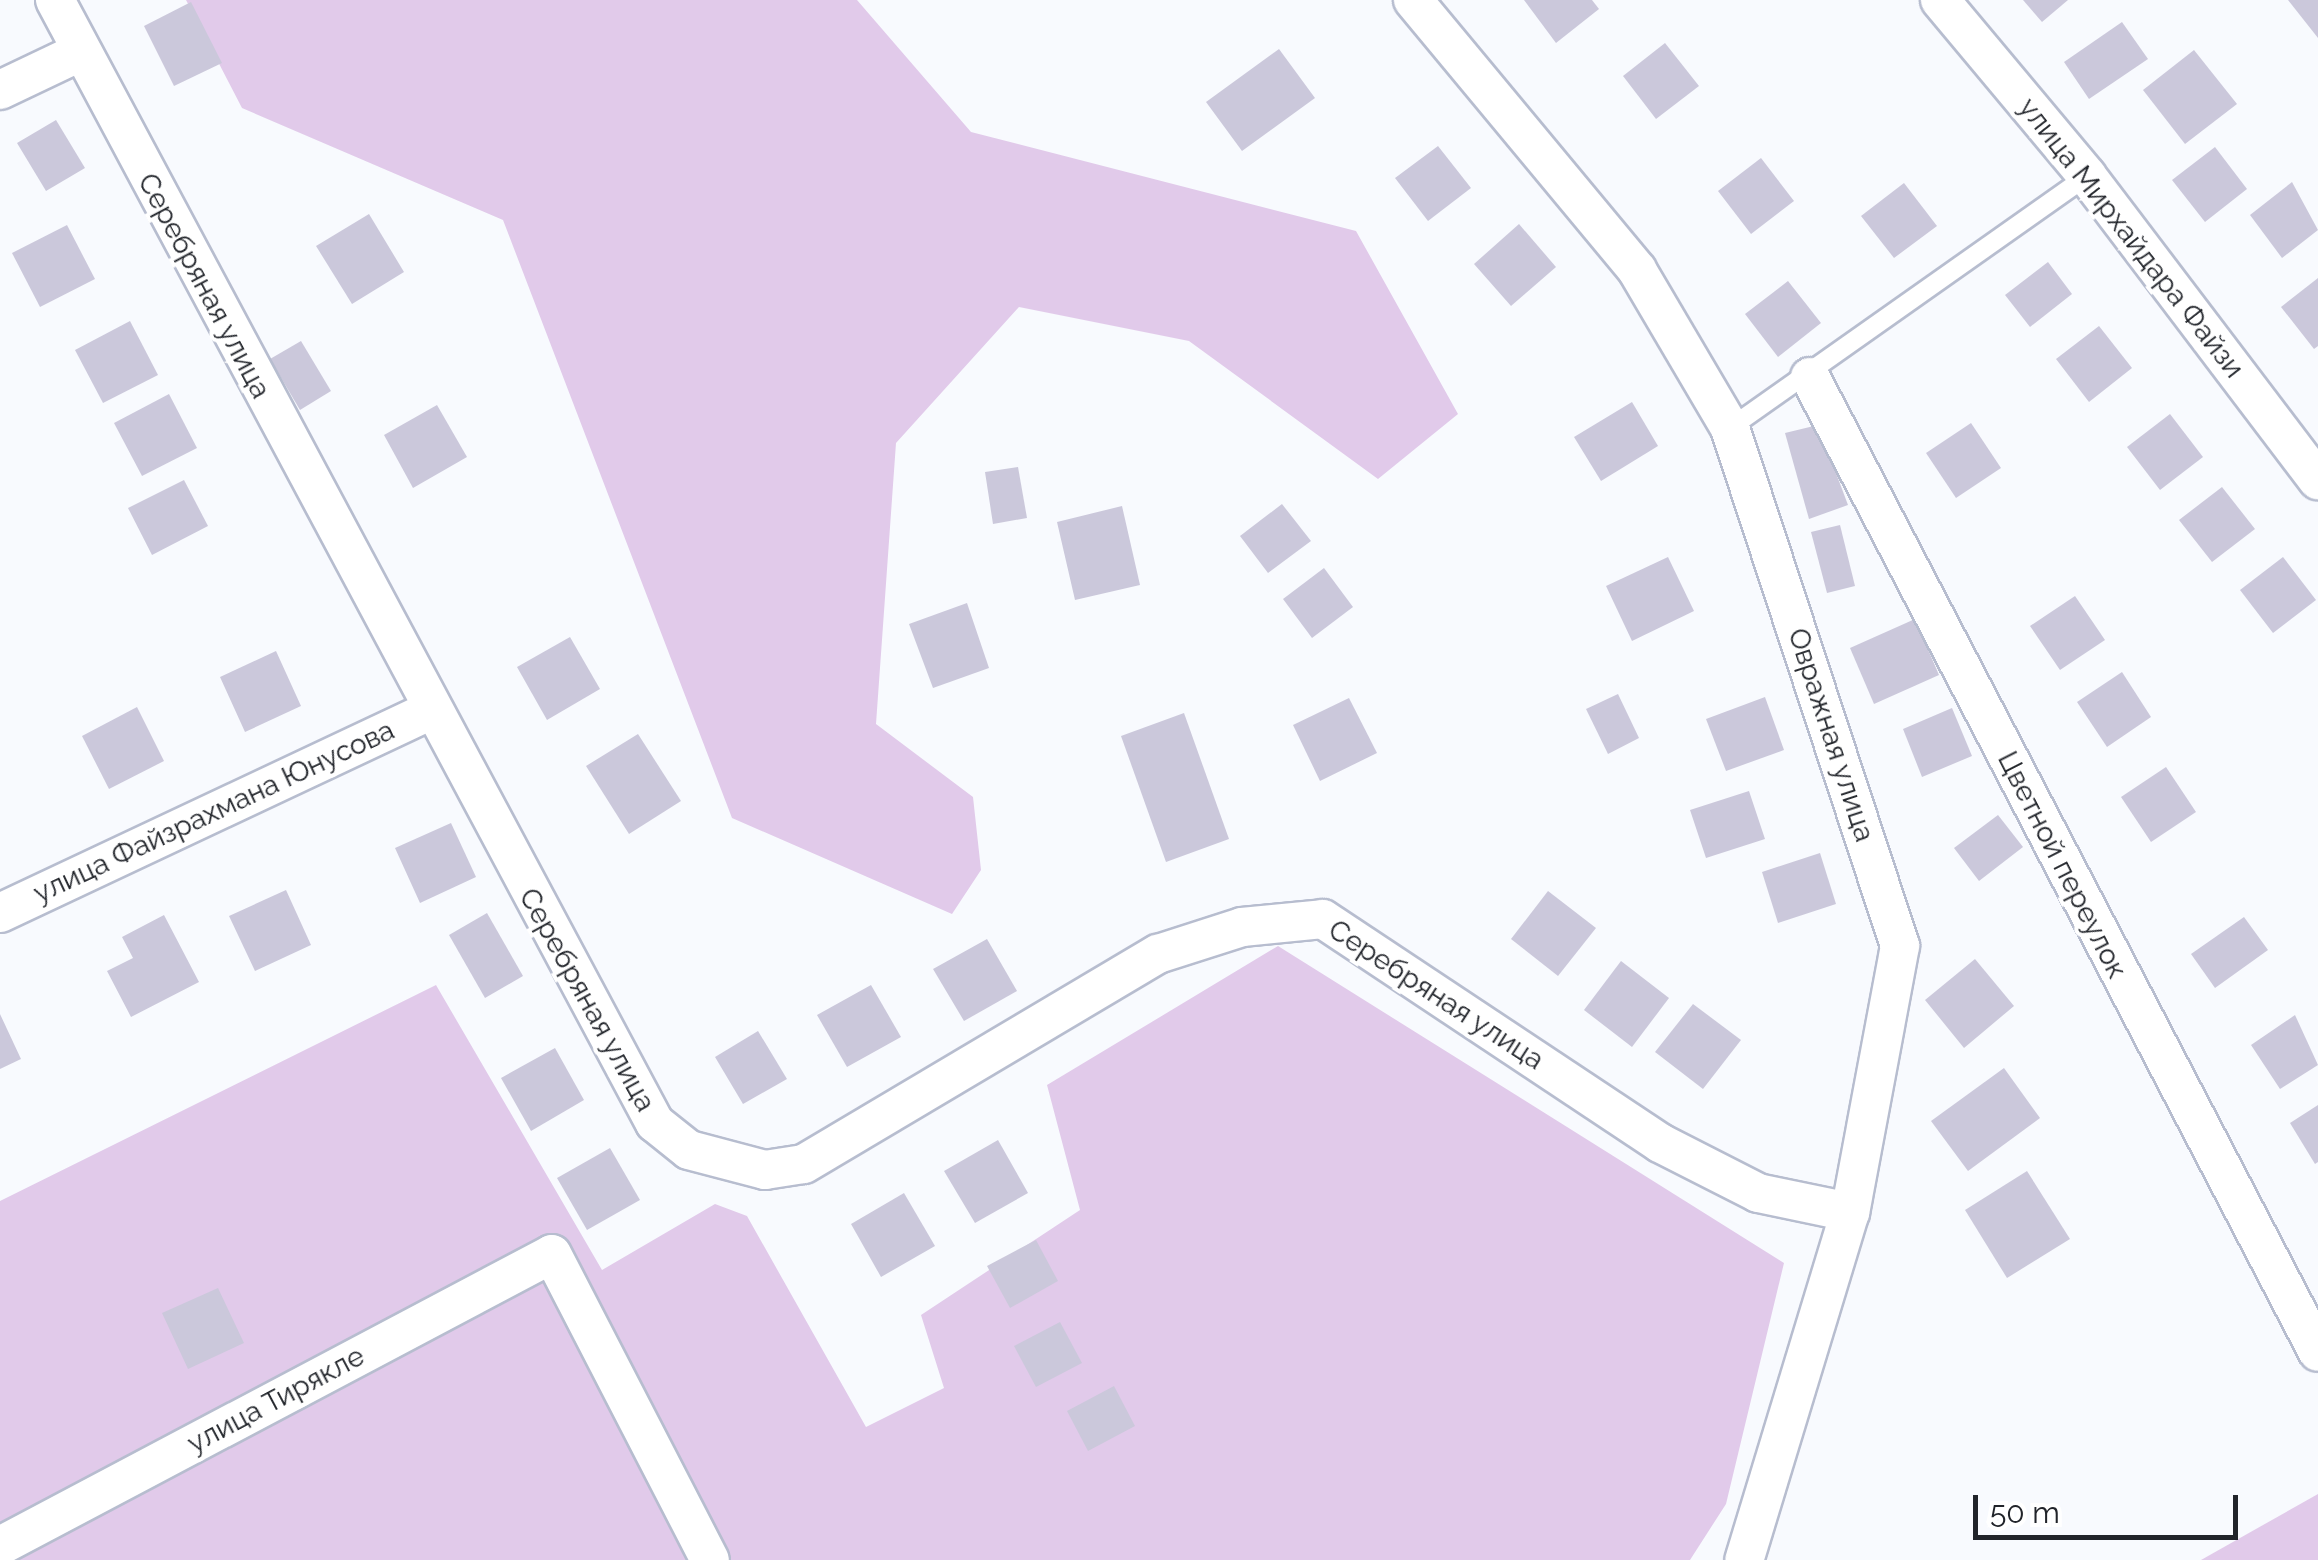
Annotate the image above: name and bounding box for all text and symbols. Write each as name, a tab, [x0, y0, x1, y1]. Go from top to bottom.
street label: улица Мирхайдара Файзи	[2011, 91, 2251, 385]
street label: Серебряная улица	[130, 167, 278, 405]
street label: Овражная улица	[1781, 624, 1881, 846]
street label: улица Файзрахмана Юнусова	[28, 713, 400, 911]
street label: Цветной переулок	[1990, 746, 2134, 984]
street label: Серебряная улица	[512, 882, 662, 1118]
street label: Серебряная улица	[1322, 913, 1550, 1077]
street label: улица Тирякле	[181, 1339, 371, 1461]
scale bar	[1978, 1475, 2243, 1537]
text: 50 m	[1990, 1495, 2060, 1530]

